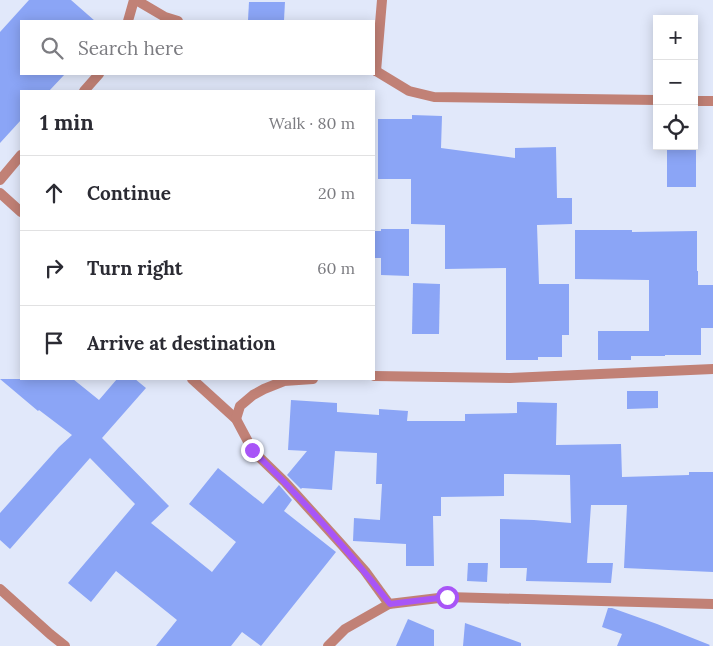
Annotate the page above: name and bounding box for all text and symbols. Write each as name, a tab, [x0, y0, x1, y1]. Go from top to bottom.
map controls	[653, 15, 698, 150]
button: +	[653, 15, 698, 60]
search box	[20, 20, 375, 75]
icon: search	[38, 34, 66, 62]
text: Search here	[78, 36, 184, 60]
button: −	[653, 60, 698, 105]
button: locate	[653, 105, 698, 150]
text: 1 min	[40, 109, 94, 136]
text: Walk · 80 m	[269, 113, 355, 133]
icon: ahead	[40, 179, 68, 207]
text: Continue	[87, 181, 171, 205]
text: 20 m	[318, 183, 355, 203]
icon: right	[40, 254, 68, 282]
text: Turn right	[87, 256, 183, 280]
text: 60 m	[317, 258, 355, 278]
icon: arrive	[40, 329, 68, 357]
text: Arrive at destination	[87, 331, 276, 355]
route end	[241, 439, 264, 462]
route start	[436, 586, 459, 609]

